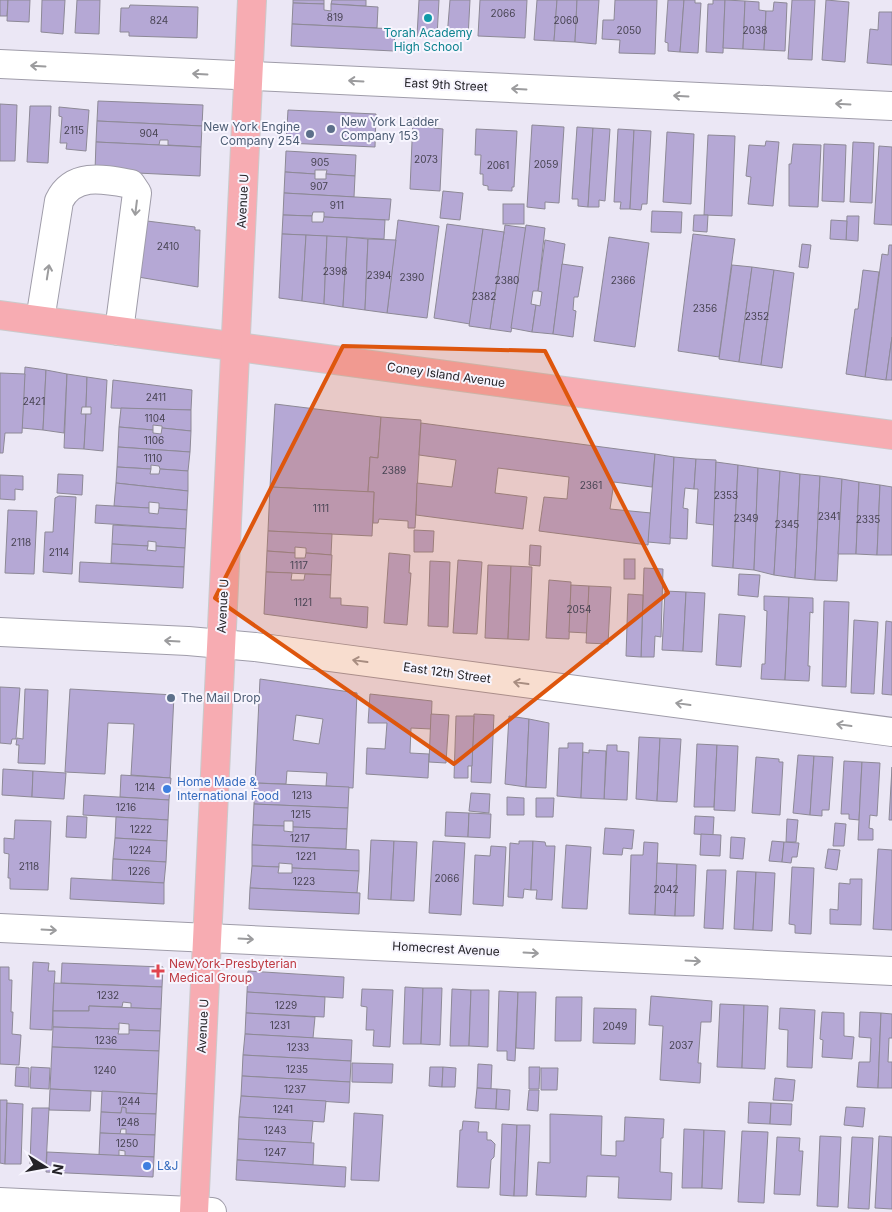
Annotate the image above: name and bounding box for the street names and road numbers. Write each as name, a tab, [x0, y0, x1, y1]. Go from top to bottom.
street label: East 9th Street	[404, 75, 488, 94]
street label: Avenue U	[234, 173, 251, 229]
street label: Coney Island Avenue	[386, 359, 506, 390]
street label: Avenue U	[214, 578, 231, 634]
street label: East 12th Street	[402, 659, 492, 686]
street label: Homecrest Avenue	[392, 938, 500, 959]
street label: Avenue U	[194, 998, 211, 1054]

